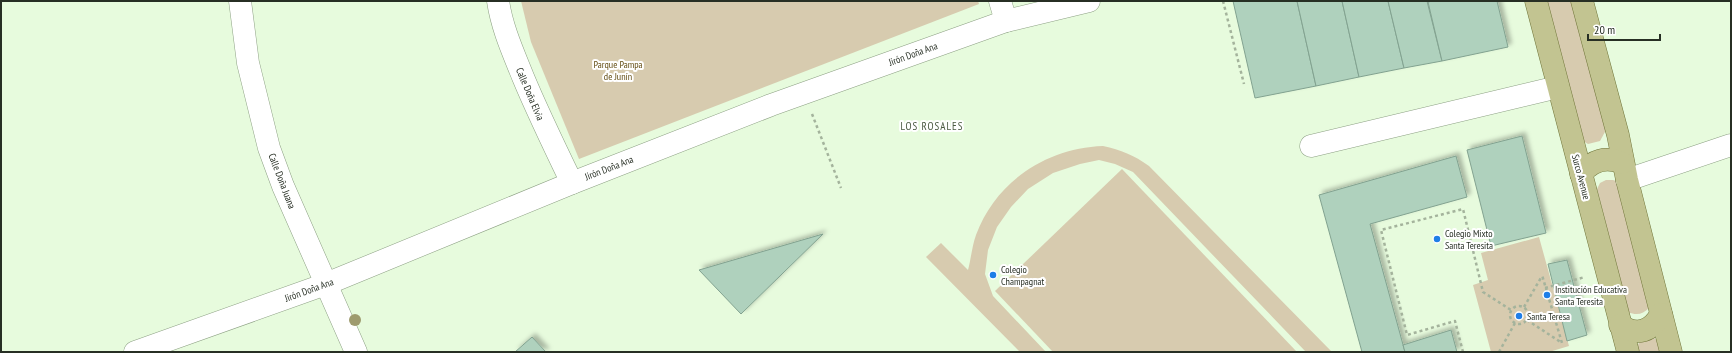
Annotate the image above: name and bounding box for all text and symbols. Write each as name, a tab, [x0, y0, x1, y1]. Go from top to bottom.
scale bar	[1588, 16, 1660, 42]
text: 20 m	[1594, 22, 1615, 37]
street label: Jirón Doña Ana	[886, 39, 939, 69]
park label: Parque Pampa de Junín	[594, 58, 643, 83]
street label: Calle Doña Elvia	[513, 66, 547, 122]
district label: LOS ROSALES	[901, 119, 963, 133]
street label: Calle Doña Juana	[265, 151, 299, 211]
street label: Jirón Doña Ana	[582, 153, 635, 184]
street label: Surco Avenue	[1569, 153, 1593, 201]
place label: Colegio Mixto Santa Teresita	[1445, 227, 1493, 252]
marker: Colegio Mixto Santa Teresita	[1432, 234, 1442, 244]
place label: Colegio Champagnat	[1001, 263, 1045, 288]
marker: Colegio Champagnat	[988, 270, 998, 280]
street label: Jirón Doña Ana	[282, 275, 335, 305]
place label: Institución Educativa Santa Teresita	[1555, 283, 1627, 308]
marker: Institución Educativa Santa Teresita	[1542, 290, 1552, 300]
place label: Santa Teresa	[1527, 310, 1570, 323]
marker: Santa Teresa	[1514, 311, 1524, 321]

